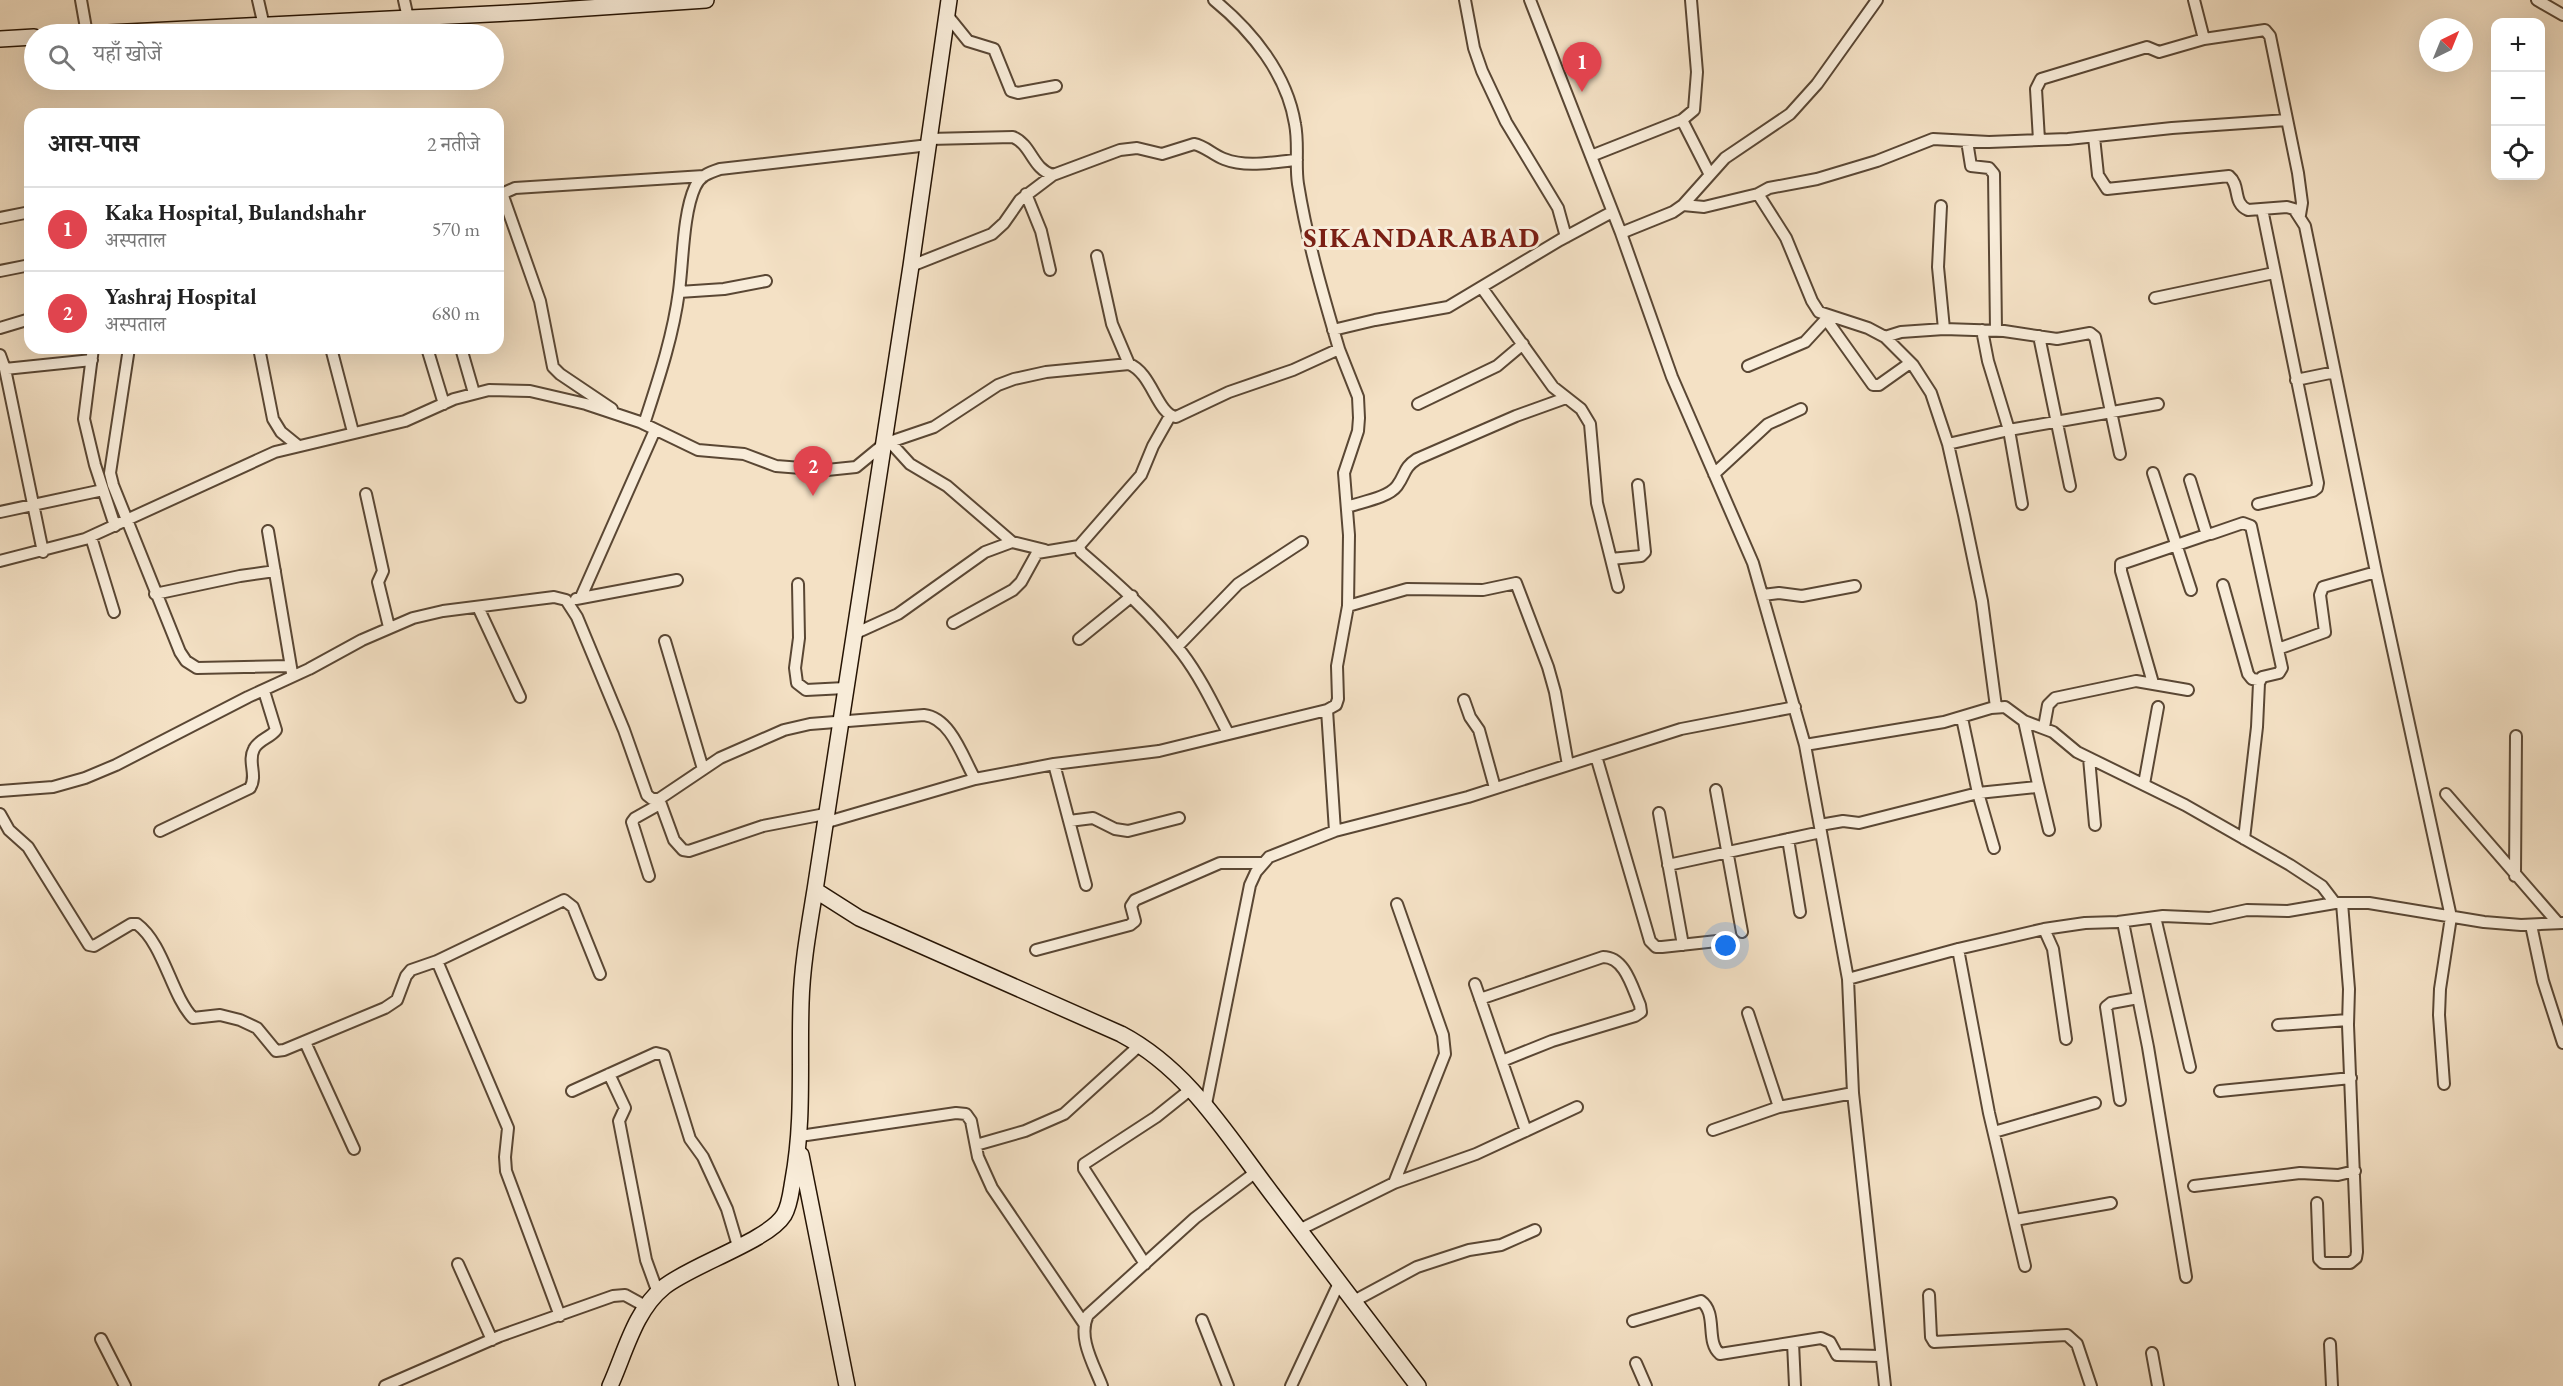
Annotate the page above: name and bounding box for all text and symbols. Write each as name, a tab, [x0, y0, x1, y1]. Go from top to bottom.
north arrow	[2419, 18, 2473, 72]
map controls	[2491, 18, 2545, 180]
button: +	[2491, 18, 2545, 72]
search box	[24, 24, 504, 90]
text: यहाँ खोजें	[93, 39, 162, 68]
icon: search	[45, 41, 78, 74]
pin: 1	[1562, 42, 1602, 92]
button: −	[2491, 72, 2545, 126]
text: आस-पास	[48, 126, 139, 160]
button: locate	[2491, 126, 2545, 180]
text: 2 नतीजे	[427, 131, 480, 157]
text: Kaka Hospital, Bulandshahr	[105, 198, 366, 227]
text: 1	[62, 216, 73, 242]
text: 570 m	[432, 216, 480, 242]
district label: SIKANDARABAD	[1303, 220, 1541, 255]
text: अस्पताल	[105, 227, 166, 253]
text: Yashraj Hospital	[105, 282, 256, 311]
text: 2	[62, 300, 73, 326]
text: 680 m	[432, 300, 480, 326]
text: अस्पताल	[105, 311, 166, 337]
pin: 2	[794, 446, 832, 496]
your location	[1711, 931, 1740, 960]

